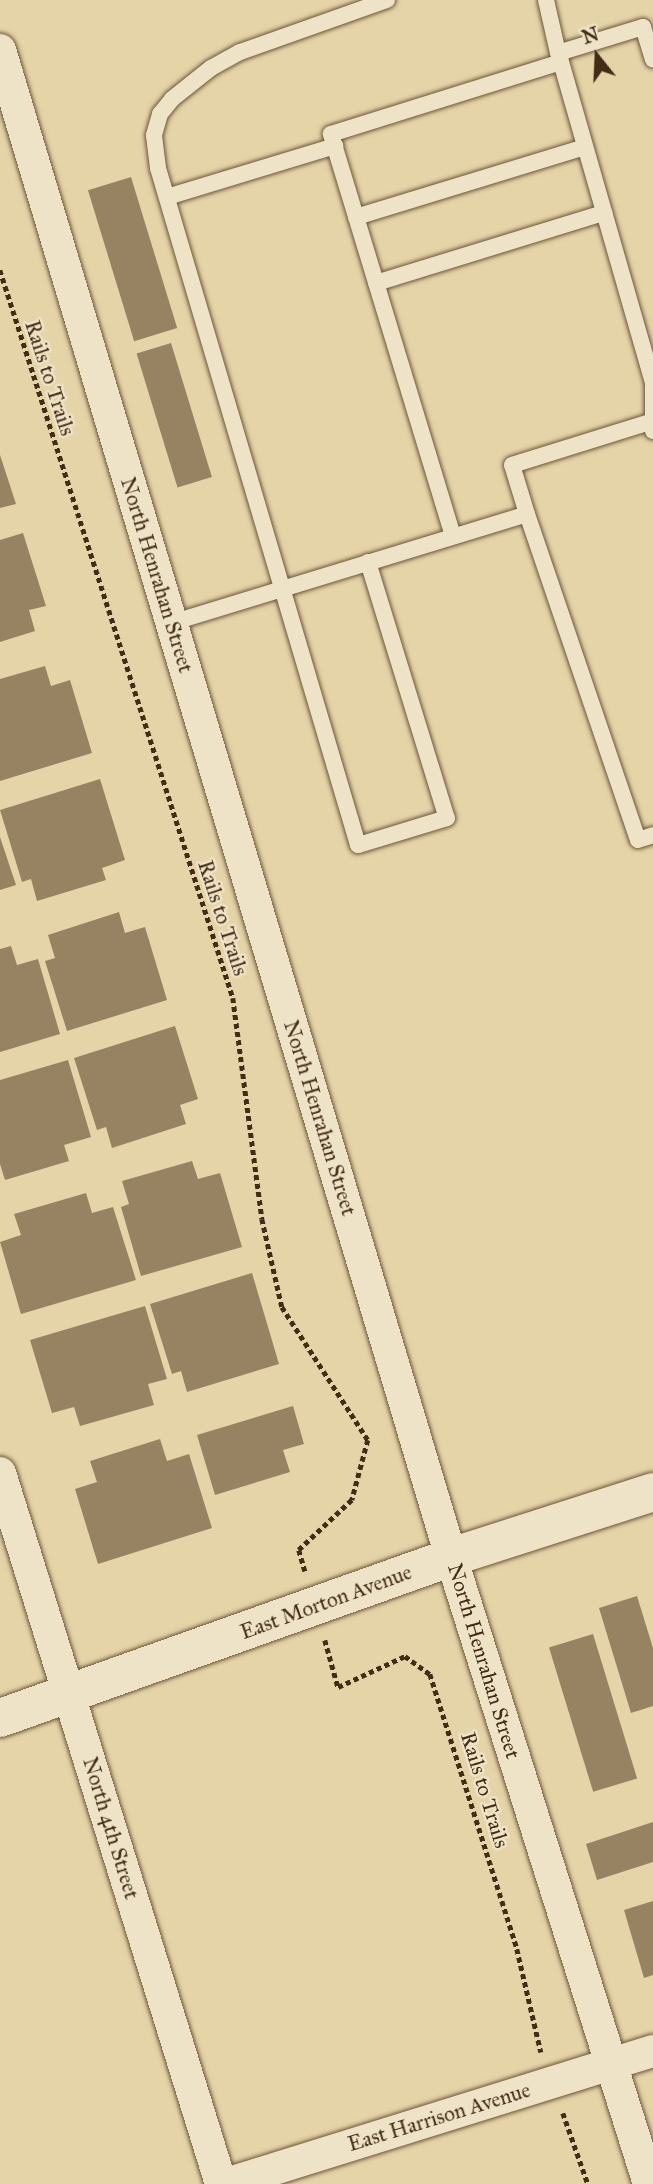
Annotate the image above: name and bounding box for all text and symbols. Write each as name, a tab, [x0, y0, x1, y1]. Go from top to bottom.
north arrow	[562, 21, 632, 91]
text: N	[579, 22, 602, 49]
street label: Rails to Trails	[20, 317, 80, 439]
street label: North Henrahan Street	[115, 474, 199, 676]
street label: Rails to Trails	[193, 857, 253, 979]
street label: North Henrahan Street	[278, 1017, 362, 1219]
street label: East Morton Avenue	[237, 1559, 415, 1645]
street label: North Henrahan Street	[442, 1560, 526, 1762]
street label: Rails to Trails	[455, 1729, 515, 1851]
street label: North 4th Street	[77, 1754, 145, 1902]
street label: East Harrison Avenue	[345, 2077, 533, 2157]

